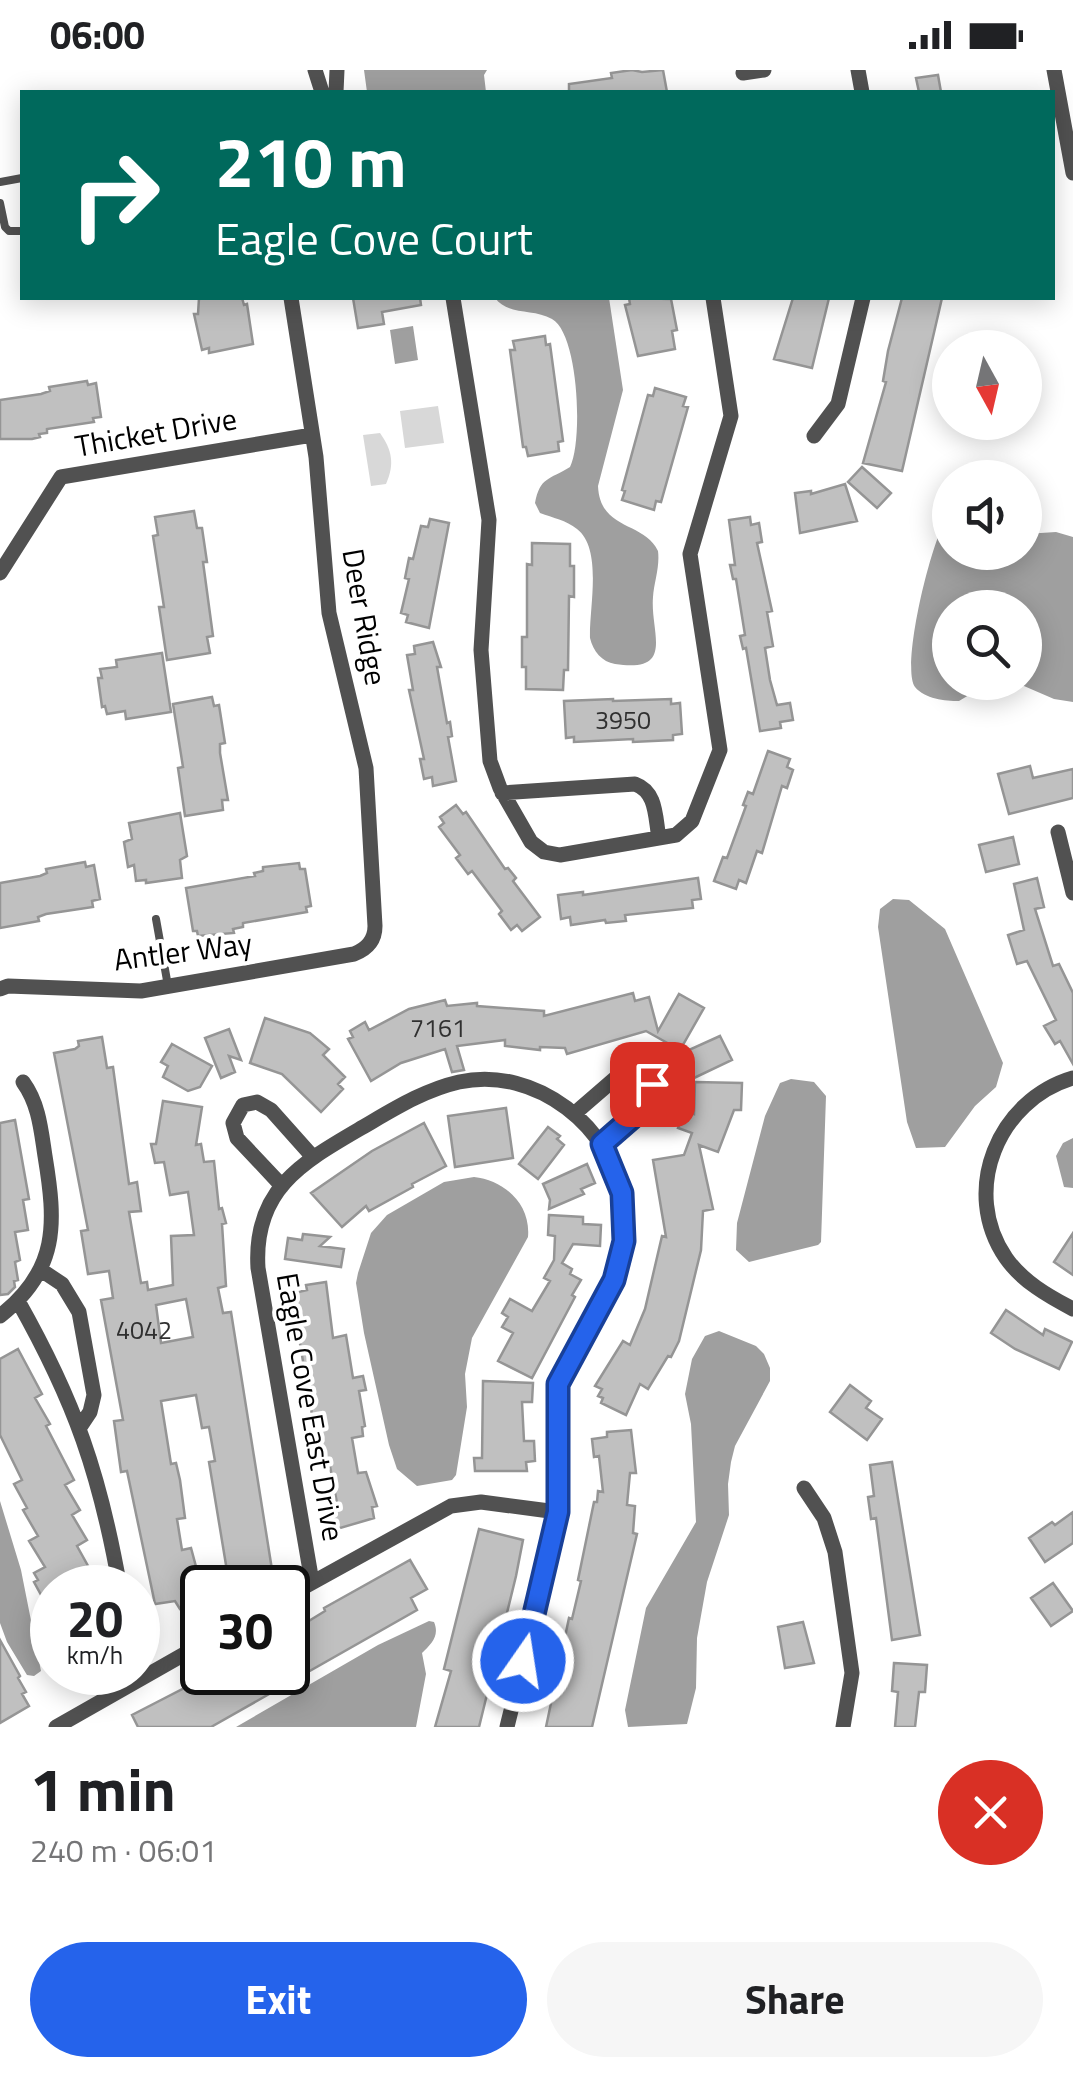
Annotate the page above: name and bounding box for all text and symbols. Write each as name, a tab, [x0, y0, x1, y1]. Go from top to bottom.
text: 06:00	[50, 6, 145, 64]
text: 210 m	[215, 108, 407, 214]
icon: right	[50, 130, 180, 260]
text: Eagle Cove Court	[215, 204, 533, 272]
north arrow	[932, 330, 1042, 440]
map controls	[932, 330, 1042, 700]
street label: Thicket Drive	[71, 395, 240, 469]
button: sound	[932, 460, 1042, 570]
street label: Deer Ridge	[330, 545, 400, 689]
button: search	[932, 590, 1042, 700]
house number: 3950	[595, 701, 651, 739]
street label: Antler Way	[111, 920, 255, 982]
house number: 7161	[410, 1009, 466, 1047]
pin	[610, 1042, 695, 1127]
icon: arrive	[625, 1057, 680, 1112]
street label: Eagle Cove East Drive	[265, 1269, 357, 1545]
house number: 4042	[116, 1311, 172, 1349]
speed limit sign: 30	[180, 1565, 310, 1695]
text: 20	[67, 1580, 123, 1656]
position arrow	[471, 1609, 575, 1713]
text: km/h	[67, 1636, 123, 1674]
text: 1 min	[30, 1743, 176, 1834]
button: close	[938, 1760, 1043, 1865]
text: 240 m · 06:01	[30, 1826, 217, 1874]
button: Exit	[30, 1942, 527, 2057]
button: Share	[547, 1942, 1043, 2057]

